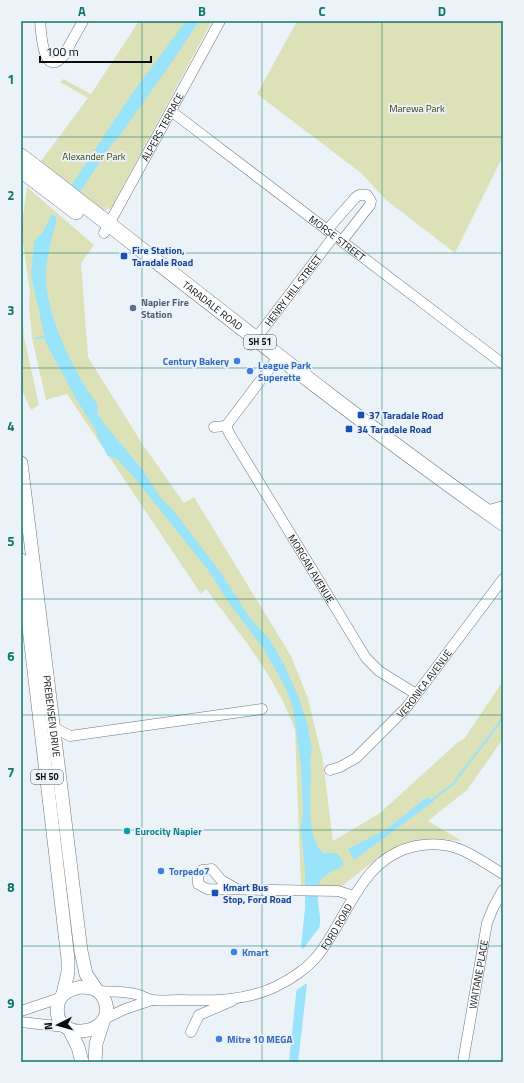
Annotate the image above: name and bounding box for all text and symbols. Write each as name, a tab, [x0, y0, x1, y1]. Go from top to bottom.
text: A	[78, 1, 86, 21]
text: B	[198, 1, 206, 21]
text: C	[318, 1, 326, 21]
text: D	[438, 1, 446, 21]
scale bar	[40, 38, 151, 64]
text: 100 m	[46, 42, 79, 61]
text: 1	[7, 69, 15, 89]
street label: ALPERS TERRACE	[138, 90, 188, 164]
park label: Marewa Park	[389, 101, 445, 116]
park label: Alexander Park	[62, 149, 126, 164]
text: 2	[7, 185, 15, 205]
street label: MORSE STREET	[306, 212, 369, 265]
place label: Fire Station, Taradale Road	[132, 243, 193, 270]
marker: Fire Station, Taradale Road	[119, 251, 129, 261]
street label: HENRY HILL STREET	[261, 251, 326, 329]
street label: TARADALE ROAD	[179, 277, 246, 334]
place label: Napier Fire Station	[141, 295, 189, 322]
text: 3	[7, 300, 15, 320]
marker: Napier Fire Station	[128, 303, 138, 313]
road number: SH 51	[244, 335, 276, 349]
place label: Century Bakery	[163, 354, 229, 369]
marker: Century Bakery	[232, 356, 242, 366]
place label: League Park Superette	[258, 358, 312, 385]
marker: League Park Superette	[245, 366, 255, 376]
place label: 37 Taradale Road	[369, 408, 444, 423]
marker: 37 Taradale Road	[356, 410, 366, 420]
text: 4	[7, 416, 15, 436]
place label: 34 Taradale Road	[357, 422, 432, 437]
marker: 34 Taradale Road	[344, 424, 354, 434]
text: 5	[7, 531, 15, 551]
street label: MORGAN AVENUE	[284, 531, 338, 606]
text: 6	[7, 646, 15, 666]
street label: VERONICA AVENUE	[393, 646, 456, 721]
street label: PREBENSEN DRIVE	[39, 674, 64, 758]
text: 7	[7, 762, 15, 782]
road number: SH 50	[31, 770, 63, 784]
place label: Eurocity Napier	[135, 824, 202, 839]
marker: Eurocity Napier	[122, 826, 132, 836]
place label: Torpedo7	[169, 864, 210, 879]
marker: Torpedo7	[156, 866, 166, 876]
text: 8	[7, 877, 15, 897]
place label: Kmart Bus Stop, Ford Road	[223, 880, 292, 907]
marker: Kmart Bus Stop, Ford Road	[210, 888, 220, 898]
street label: FORD ROAD	[317, 901, 356, 953]
street label: WAITANE PLACE	[465, 938, 492, 1010]
place label: Kmart	[242, 945, 269, 960]
marker: Kmart	[229, 947, 239, 957]
text: 9	[7, 993, 15, 1013]
north arrow	[38, 1005, 78, 1045]
text: N	[40, 1021, 56, 1031]
place label: Mitre 10 MEGA	[227, 1032, 292, 1047]
marker: Mitre 10 MEGA	[214, 1034, 224, 1044]

